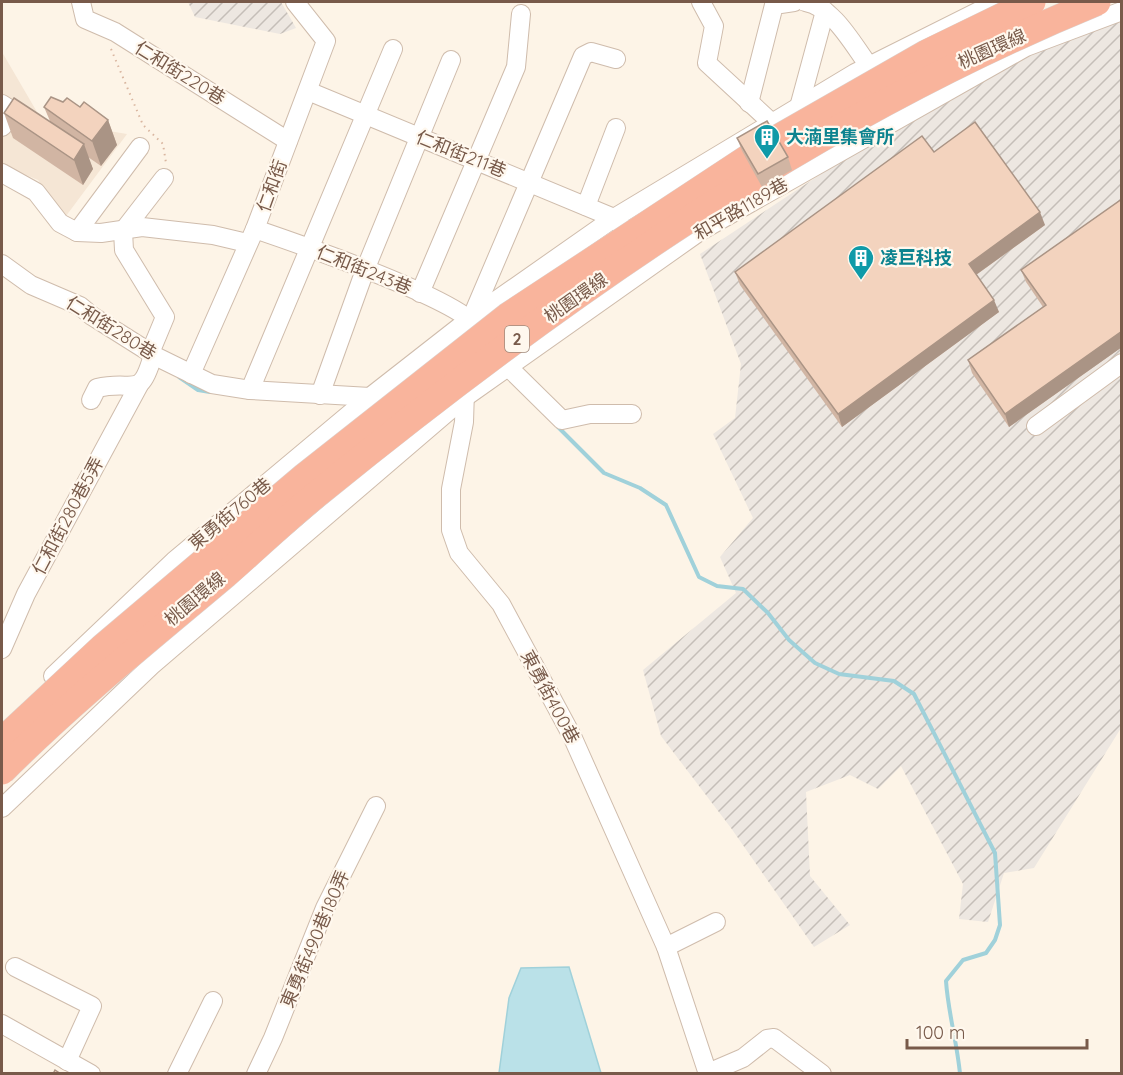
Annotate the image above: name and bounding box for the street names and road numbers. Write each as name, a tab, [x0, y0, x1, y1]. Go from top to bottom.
street label: 桃園環線	[954, 23, 1029, 74]
street label: 仁和街220巷	[131, 36, 230, 110]
street label: 仁和街211巷	[413, 125, 510, 182]
street label: 仁和街	[251, 157, 292, 215]
street label: 和平路1189巷	[689, 172, 792, 245]
street label: 仁和街243巷	[313, 240, 415, 299]
street label: 桃園環線	[540, 268, 612, 328]
street label: 仁和街280巷	[62, 291, 161, 364]
road number: 2	[505, 326, 529, 352]
street label: 仁和街280巷5弄	[27, 453, 108, 579]
street label: 東勇街760巷	[184, 472, 276, 555]
street label: 桃園環線	[160, 567, 230, 631]
street label: 東勇街400巷	[516, 646, 585, 748]
street label: 東勇街490巷180弄	[275, 867, 354, 1011]

